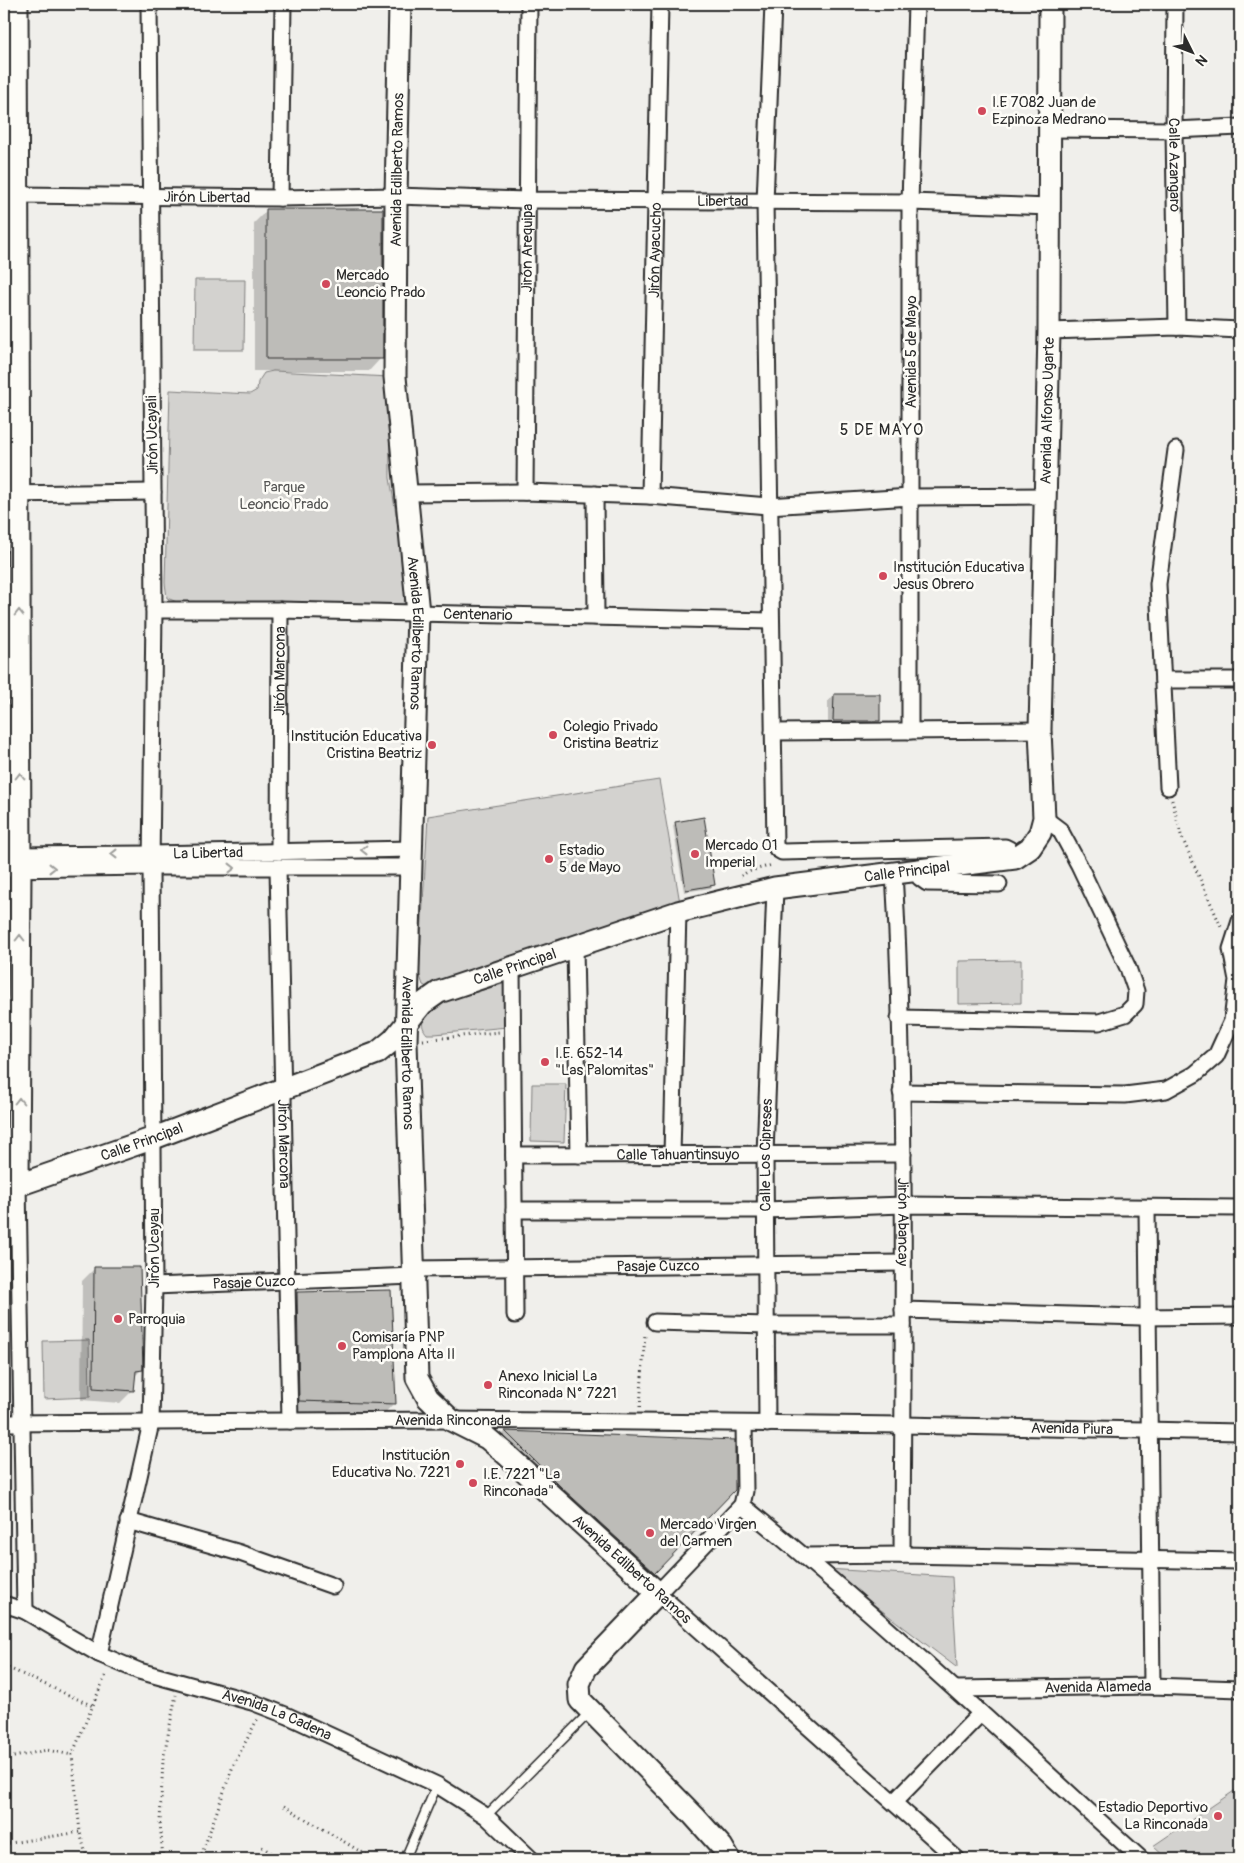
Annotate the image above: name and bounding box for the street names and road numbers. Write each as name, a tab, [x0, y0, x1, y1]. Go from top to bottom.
street label: Avenida Edilberto Ramos	[387, 93, 408, 247]
street label: Calle Azangaro	[1164, 118, 1184, 212]
street label: Jirón Libertad	[163, 188, 251, 208]
street label: Libertad	[697, 192, 749, 211]
street label: Jirón Ayacucho	[645, 202, 666, 298]
street label: Jirón Arequipa	[518, 204, 537, 292]
street label: Avenida 5 de Mayo	[902, 295, 921, 409]
street label: Avenida Alfonso Ugarte	[1037, 336, 1059, 485]
street label: Jirón Ucayali	[142, 395, 163, 475]
street label: Avenida Edilberto Ramos	[402, 555, 427, 710]
street label: Centenario	[443, 605, 513, 625]
street label: Jirón Marcona	[271, 626, 290, 716]
street label: La Libertad	[173, 843, 243, 864]
street label: Calle Principal	[863, 857, 951, 887]
street label: Calle Principal	[471, 944, 559, 990]
street label: Avenida Edilberto Ramos	[396, 975, 418, 1130]
street label: Calle Los Cipreses	[756, 1098, 777, 1212]
street label: Jirón Marcona	[273, 1099, 294, 1189]
street label: Calle Principal	[98, 1119, 186, 1166]
street label: Calle Tahuantinsuyo	[616, 1145, 740, 1165]
street label: Jirón Abancay	[893, 1178, 912, 1267]
street label: Jirón Ucayau	[145, 1208, 164, 1288]
street label: Pasaje Cuzco	[616, 1256, 700, 1277]
street label: Pasaje Cuzco	[212, 1272, 296, 1294]
street label: Avenida Rinconada	[395, 1411, 511, 1431]
street label: Avenida Piura	[1031, 1419, 1113, 1439]
street label: Avenida Edilberto Ramos	[568, 1511, 695, 1628]
street label: Avenida Alameda	[1044, 1677, 1152, 1698]
street label: Avenida La Cadena	[220, 1685, 335, 1745]

